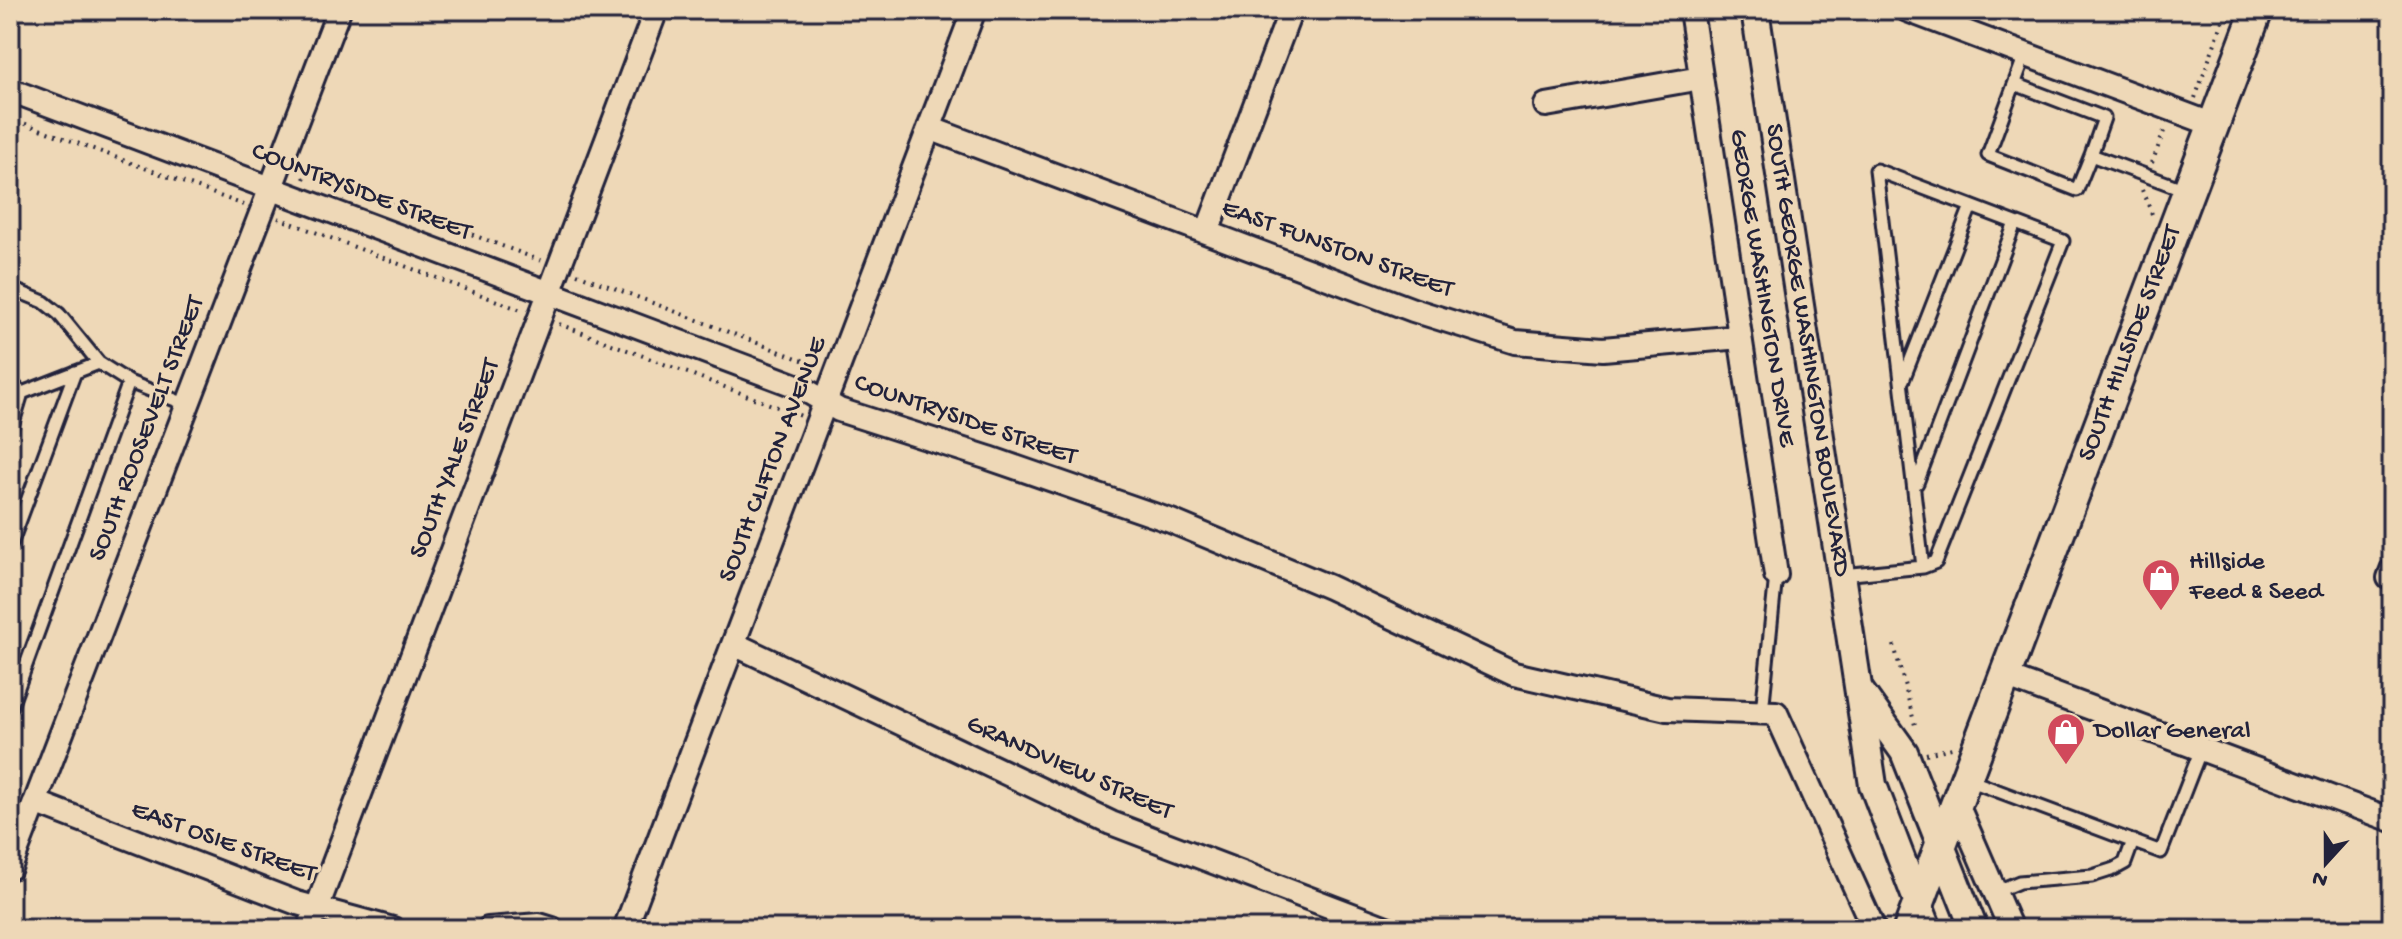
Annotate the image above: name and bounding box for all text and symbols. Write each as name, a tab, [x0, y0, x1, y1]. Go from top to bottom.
street label: SOUTH GEORGE WASHINGTON BOULEVARD	[1757, 122, 1857, 579]
street label: GEORGE WASHINGTON DRIVE	[1721, 127, 1802, 450]
street label: COUNTRYSIDE STREET	[247, 137, 476, 250]
street label: EAST FUNSTON STREET	[1217, 194, 1458, 307]
street label: SOUTH HILLSIDE STREET	[2072, 220, 2190, 466]
street label: SOUTH ROOSEVELT STREET	[83, 291, 213, 566]
street label: SOUTH CLIFTON AVENUE	[713, 332, 835, 587]
street label: SOUTH YALE STREET	[404, 354, 509, 563]
street label: COUNTRYSIDE STREET	[850, 368, 1081, 474]
place label: Hillside Feed & Seed	[2188, 548, 2325, 609]
shop icon: Hillside Feed & Seed	[2140, 557, 2182, 612]
street label: GRANDVIEW STREET	[961, 710, 1178, 829]
shop icon: Dollar General	[2045, 711, 2087, 766]
place label: Dollar General	[2092, 717, 2251, 748]
street label: EAST OSIE STREET	[126, 795, 320, 891]
north arrow	[2286, 823, 2366, 903]
text: N	[2309, 863, 2332, 893]

